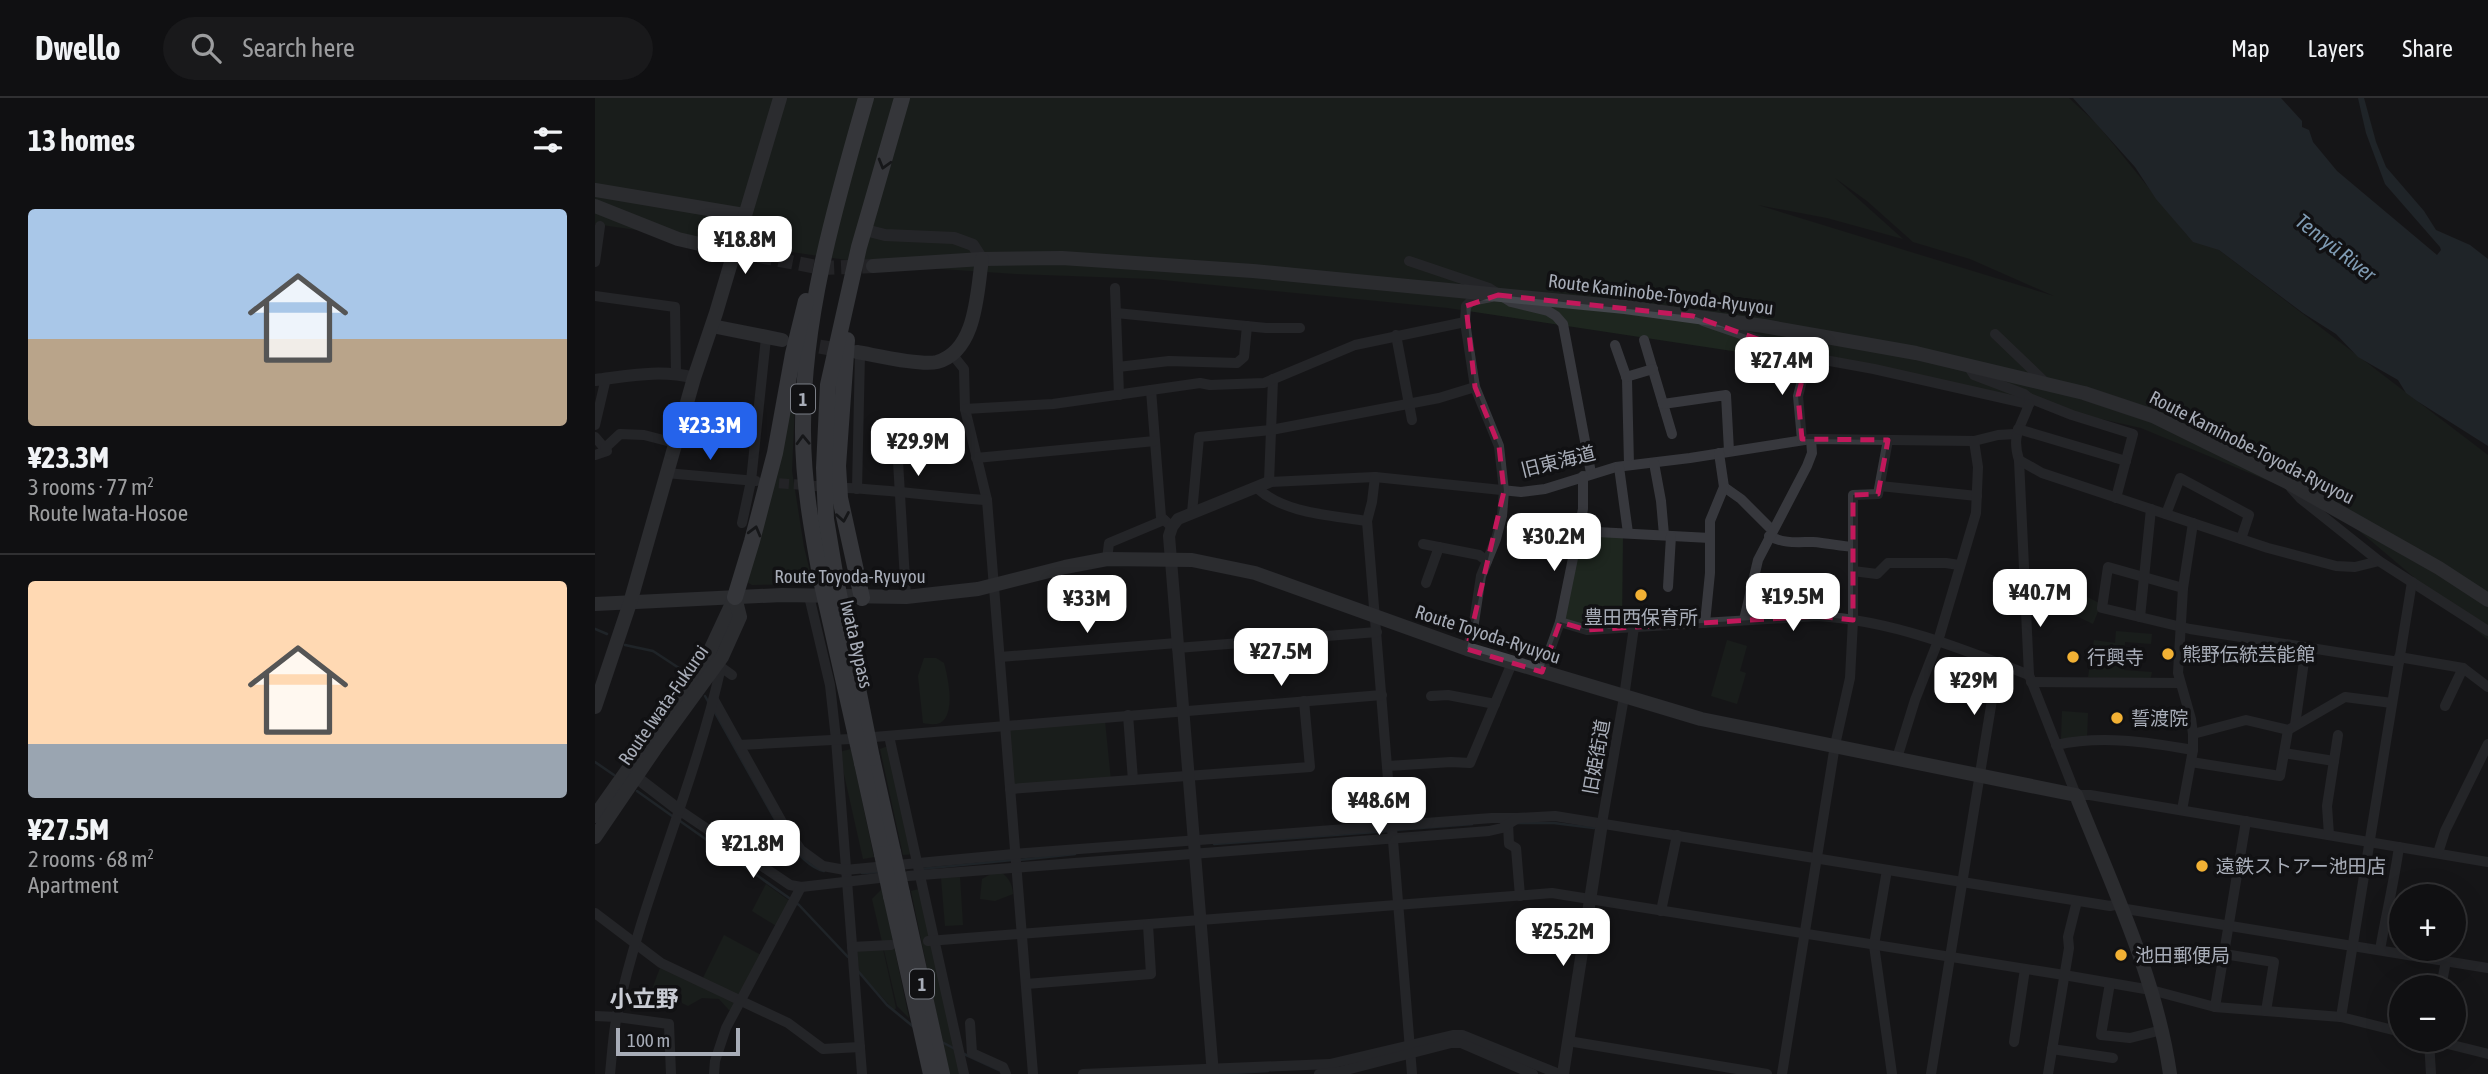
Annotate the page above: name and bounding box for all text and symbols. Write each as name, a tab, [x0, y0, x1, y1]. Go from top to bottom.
search box	[163, 17, 653, 80]
text: Dwello	[35, 29, 121, 67]
icon: search	[187, 29, 225, 67]
text: Search here	[243, 33, 355, 63]
text: Map	[2231, 35, 2270, 62]
text: Layers	[2308, 35, 2364, 62]
text: Share	[2402, 35, 2453, 62]
icon: filters	[529, 121, 567, 159]
text: 13 homes	[28, 123, 135, 157]
one-way arrow	[877, 157, 892, 169]
water label: Tenryū River	[2291, 208, 2381, 286]
pin: ¥18.8M	[688, 216, 802, 276]
text: ¥18.8M	[714, 226, 776, 252]
icon: home	[235, 255, 361, 381]
street label: Route Kaminobe-Toyoda-Ryuyou	[1547, 269, 1775, 319]
pin: ¥27.4M	[1725, 338, 1839, 397]
text: ¥27.4M	[1751, 347, 1813, 373]
road number: 1	[791, 384, 815, 414]
street label: Route Kaminobe-Toyoda-Ryuyou	[2146, 386, 2358, 508]
pin: ¥23.3M	[653, 402, 767, 462]
text: ¥23.3M	[679, 412, 741, 438]
pin: ¥29.9M	[861, 418, 975, 478]
text: ¥29.9M	[887, 428, 949, 454]
one-way arrow	[796, 434, 811, 445]
text: ¥23.3M	[28, 440, 109, 474]
street label: 旧東海道	[1518, 441, 1598, 481]
text: 3 rooms · 77 m²	[28, 474, 154, 500]
text: Route Iwata-Hosoe	[28, 500, 188, 526]
one-way arrow	[835, 511, 850, 523]
pin: ¥30.2M	[1497, 514, 1611, 573]
text: ¥30.2M	[1523, 523, 1585, 549]
one-way arrow	[747, 525, 761, 537]
street label: Route Toyoda-Ryuyou	[774, 565, 926, 587]
pin: ¥40.7M	[1983, 570, 2097, 629]
pin: ¥19.5M	[1736, 574, 1850, 633]
pin: ¥33M	[1046, 575, 1128, 635]
text: ¥40.7M	[2009, 579, 2071, 605]
text: ¥19.5M	[1762, 583, 1824, 609]
text: ¥33M	[1063, 585, 1111, 611]
marker: 豊田西保育所	[1633, 587, 1649, 603]
street label: Iwata Bypass	[836, 598, 878, 691]
street label: Route Toyoda-Ryuyou	[1413, 600, 1563, 668]
place label: 豊田西保育所	[1584, 606, 1698, 628]
icon: home	[235, 627, 361, 753]
pin: ¥27.5M	[1224, 628, 1338, 688]
text: ¥27.5M	[1250, 638, 1312, 664]
street label: Route Iwata-Fukuroi	[614, 641, 712, 769]
place label: 熊野伝統芸能館	[2182, 643, 2315, 665]
place label: 行興寺	[2087, 646, 2144, 668]
marker: 熊野伝統芸能館	[2160, 646, 2176, 662]
marker: 行興寺	[2065, 649, 2081, 665]
pin: ¥29M	[1933, 658, 2015, 717]
text: ¥29M	[1950, 667, 1998, 693]
place label: 誓渡院	[2131, 707, 2188, 729]
marker: 誓渡院	[2109, 710, 2125, 726]
street label: 旧姫街道	[1579, 718, 1613, 796]
pin: ¥48.6M	[1322, 778, 1436, 837]
text: ¥48.6M	[1348, 787, 1410, 813]
text: ¥27.5M	[28, 812, 109, 846]
pin: ¥21.8M	[696, 820, 810, 880]
text: ¥21.8M	[722, 830, 784, 856]
text: 2 rooms · 68 m²	[28, 846, 154, 872]
place label: 遠鉄ストアー池田店	[2216, 855, 2386, 877]
marker: 遠鉄ストアー池田店	[2194, 858, 2210, 874]
text: Apartment	[28, 872, 119, 898]
map controls	[2389, 884, 2466, 1052]
button: +	[2389, 884, 2466, 961]
pin: ¥25.2M	[1506, 908, 1620, 968]
text: ¥25.2M	[1532, 918, 1594, 944]
place label: 池田郵便局	[2135, 944, 2230, 966]
marker: 池田郵便局	[2113, 947, 2129, 963]
road number: 1	[910, 970, 934, 998]
button: −	[2389, 975, 2466, 1052]
district label: 小立野	[610, 986, 679, 1012]
scale bar	[616, 1025, 740, 1057]
text: 100 m	[627, 1029, 670, 1051]

